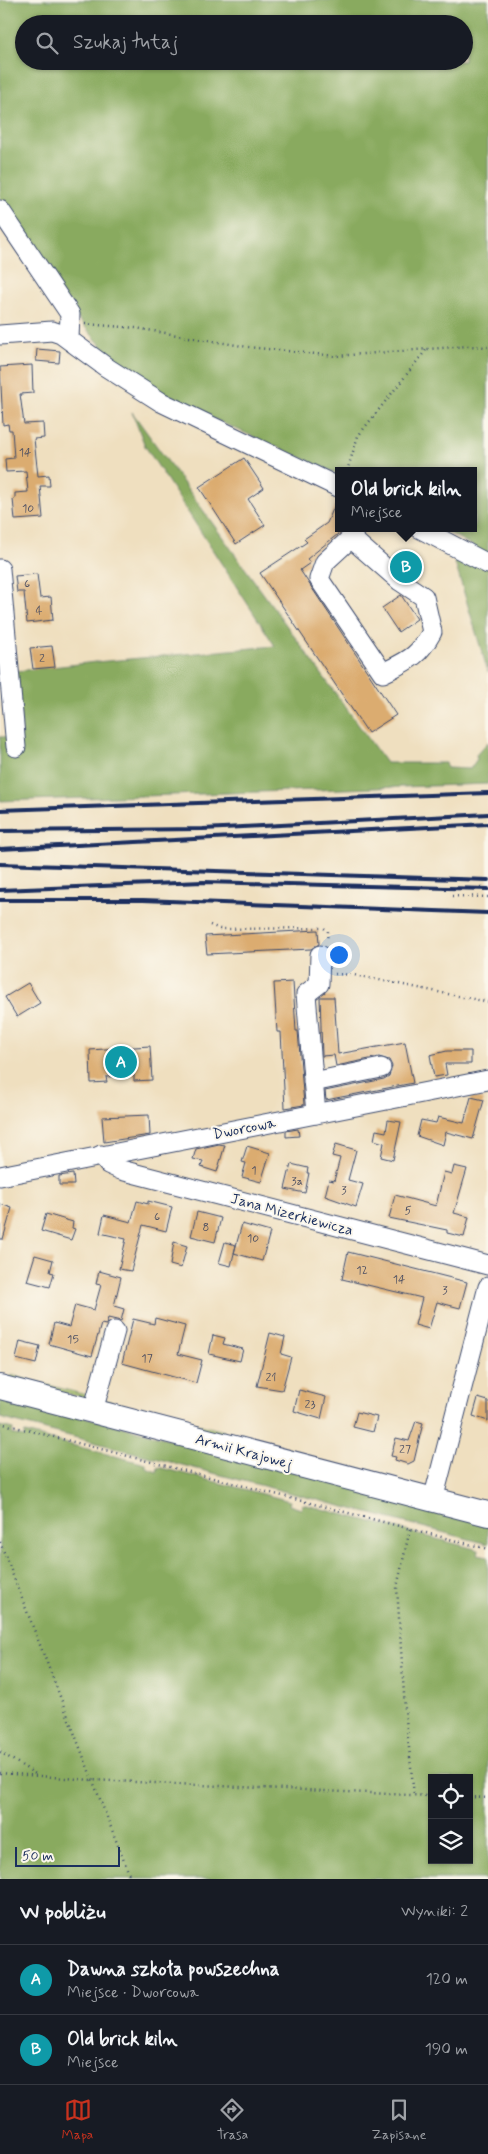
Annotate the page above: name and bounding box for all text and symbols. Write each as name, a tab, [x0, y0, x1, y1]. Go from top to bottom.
search box	[15, 15, 473, 70]
icon: search	[33, 29, 61, 57]
text: Szukaj tutaj	[73, 30, 178, 55]
house number: 14	[19, 445, 31, 461]
popup	[335, 467, 477, 532]
text: Old brick kiln	[351, 477, 461, 502]
house number: 10	[22, 501, 34, 517]
text: Miejsce	[351, 502, 402, 523]
pin: B	[390, 548, 422, 586]
house number: 6	[24, 576, 30, 592]
house number: 4	[36, 603, 43, 619]
house number: 2	[39, 651, 45, 667]
your location	[326, 942, 352, 968]
pin: A	[105, 1043, 137, 1081]
street label: Dworcowa	[211, 1113, 278, 1145]
house number: 1	[251, 1163, 257, 1179]
house number: 3a	[291, 1174, 303, 1190]
house number: 3	[341, 1183, 347, 1199]
street label: Jana Mizerkiewicza	[228, 1189, 355, 1241]
house number: 5	[404, 1203, 412, 1219]
house number: 6	[154, 1209, 160, 1225]
house number: 8	[203, 1220, 209, 1236]
house number: 10	[247, 1231, 259, 1247]
house number: 12	[356, 1263, 368, 1279]
house number: 14	[393, 1272, 405, 1288]
house number: 3	[442, 1283, 448, 1299]
house number: 15	[67, 1332, 79, 1348]
house number: 17	[141, 1351, 153, 1367]
house number: 21	[265, 1370, 277, 1386]
house number: 23	[305, 1397, 315, 1413]
street label: Armii Krajowej	[193, 1429, 295, 1475]
house number: 27	[399, 1442, 411, 1458]
map controls	[428, 1774, 473, 1864]
button: locate	[428, 1774, 473, 1819]
button: layers	[428, 1819, 473, 1864]
scale bar	[15, 1844, 120, 1867]
text: 50 m	[22, 1847, 53, 1865]
text: W pobliżu	[20, 1898, 106, 1926]
text: Wyniki: 2	[401, 1901, 468, 1922]
text: Dawna szkoła powszechna	[67, 1957, 280, 1982]
text: A	[31, 1969, 41, 1990]
text: 120 m	[426, 1969, 468, 1990]
text: Miejsce · Dworcowa	[67, 1982, 199, 2003]
text: Old brick kiln	[67, 2027, 177, 2052]
text: B	[31, 2039, 41, 2060]
text: 190 m	[425, 2039, 468, 2060]
text: Miejsce	[67, 2052, 118, 2073]
tab: Mapa	[62, 2096, 93, 2144]
tab: Trasa	[217, 2096, 248, 2144]
tab: Zapisane	[371, 2096, 426, 2144]

